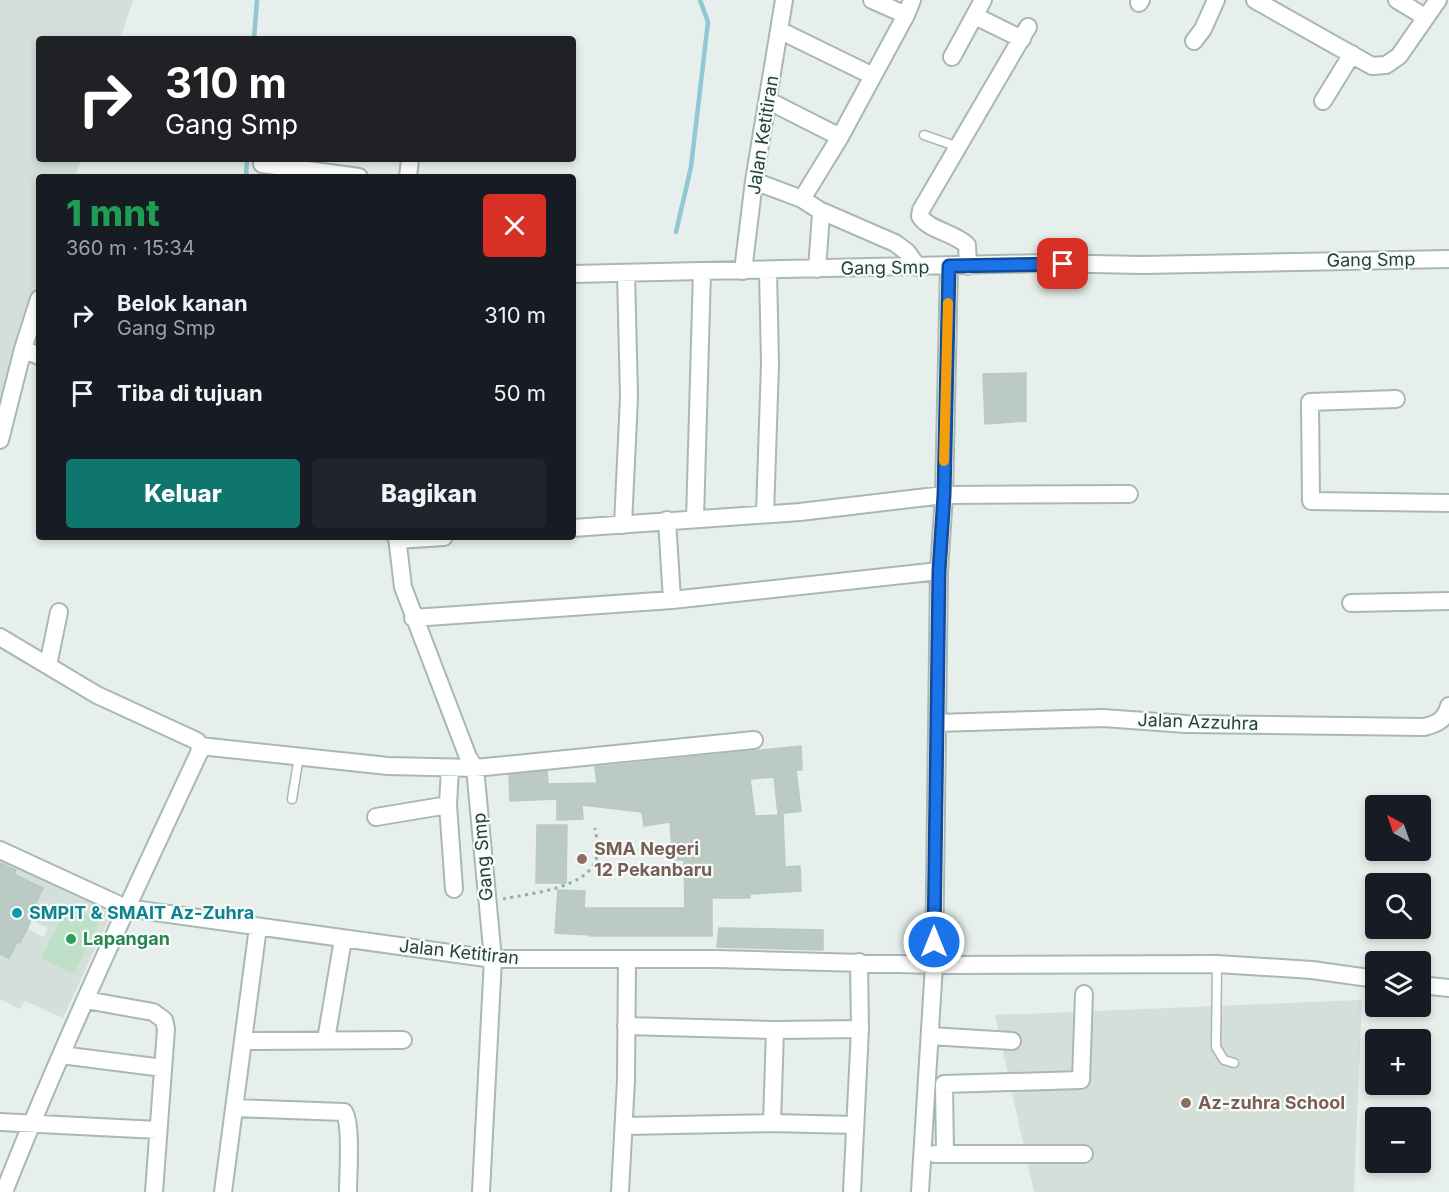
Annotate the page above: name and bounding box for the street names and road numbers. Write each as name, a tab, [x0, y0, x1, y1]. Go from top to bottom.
street label: Jalan Ketitiran	[743, 74, 782, 196]
street label: Gang Smp	[1327, 248, 1415, 271]
street label: Gang Smp	[841, 256, 929, 279]
street label: Jalan Azzuhra	[1137, 709, 1259, 734]
street label: Gang Smp	[468, 812, 497, 902]
street label: Jalan Ketitiran	[398, 935, 520, 968]

